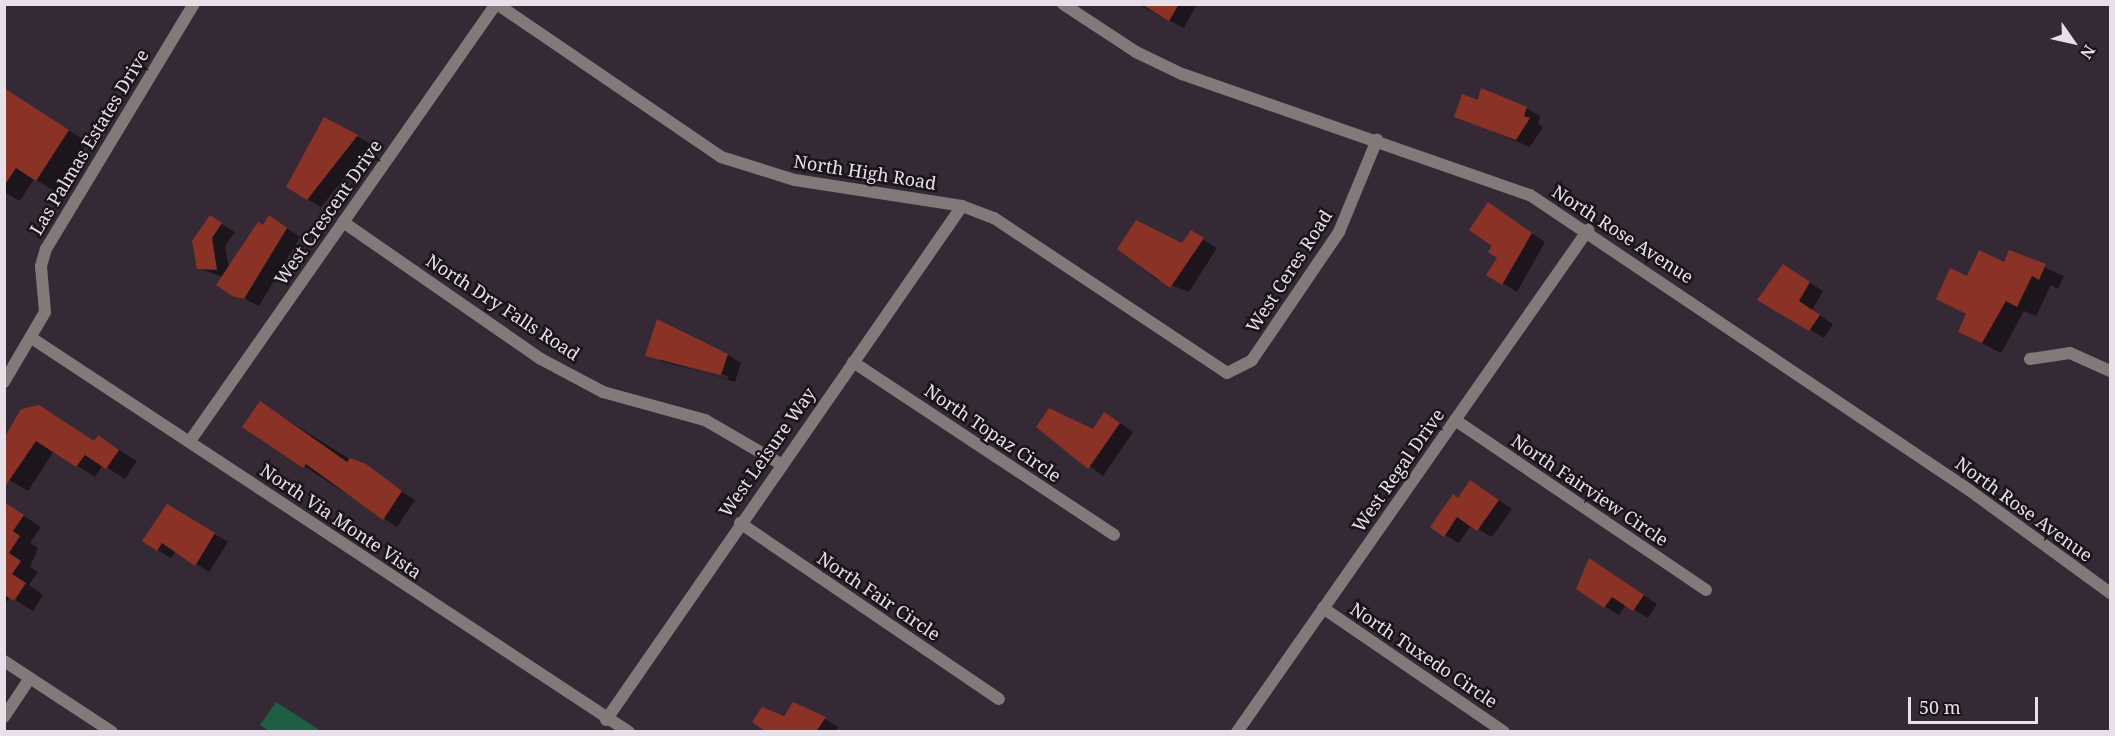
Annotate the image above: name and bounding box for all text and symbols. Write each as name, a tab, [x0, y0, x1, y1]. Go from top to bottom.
north arrow	[2043, 12, 2103, 72]
text: N	[2075, 41, 2101, 63]
street label: Las Palmas Estates Drive	[25, 45, 153, 239]
street label: West Crescent Drive	[270, 135, 386, 289]
street label: North High Road	[792, 150, 938, 194]
street label: North Rose Avenue	[1548, 180, 1698, 288]
street label: West Ceres Road	[1241, 206, 1337, 336]
street label: North Dry Falls Road	[422, 249, 584, 365]
street label: North Topaz Circle	[921, 379, 1065, 487]
street label: West Leisure Way	[714, 383, 820, 521]
street label: West Regal Drive	[1347, 404, 1449, 536]
street label: North Fairview Circle	[1507, 429, 1673, 551]
street label: North Rose Avenue	[1951, 452, 2097, 566]
street label: North Via Monte Vista	[256, 459, 426, 583]
street label: North Fair Circle	[814, 547, 944, 645]
street label: North Tuxedo Circle	[1346, 598, 1502, 712]
scale bar	[1911, 685, 2042, 723]
text: 50 m	[1919, 695, 1961, 719]

